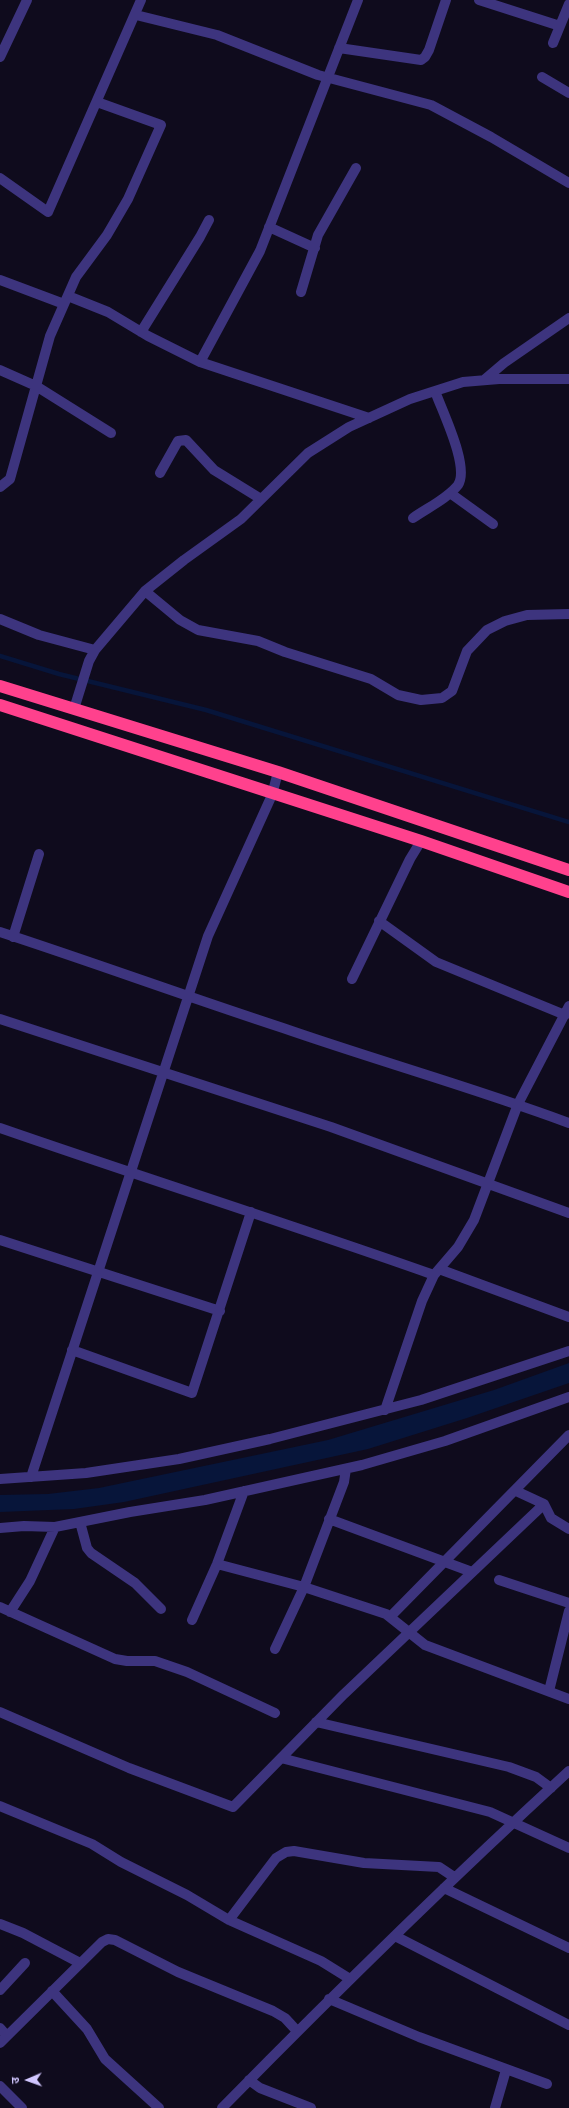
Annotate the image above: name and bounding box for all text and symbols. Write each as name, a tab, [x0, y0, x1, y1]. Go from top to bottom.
north arrow	[8, 2060, 48, 2100]
text: उ	[9, 2077, 22, 2084]

